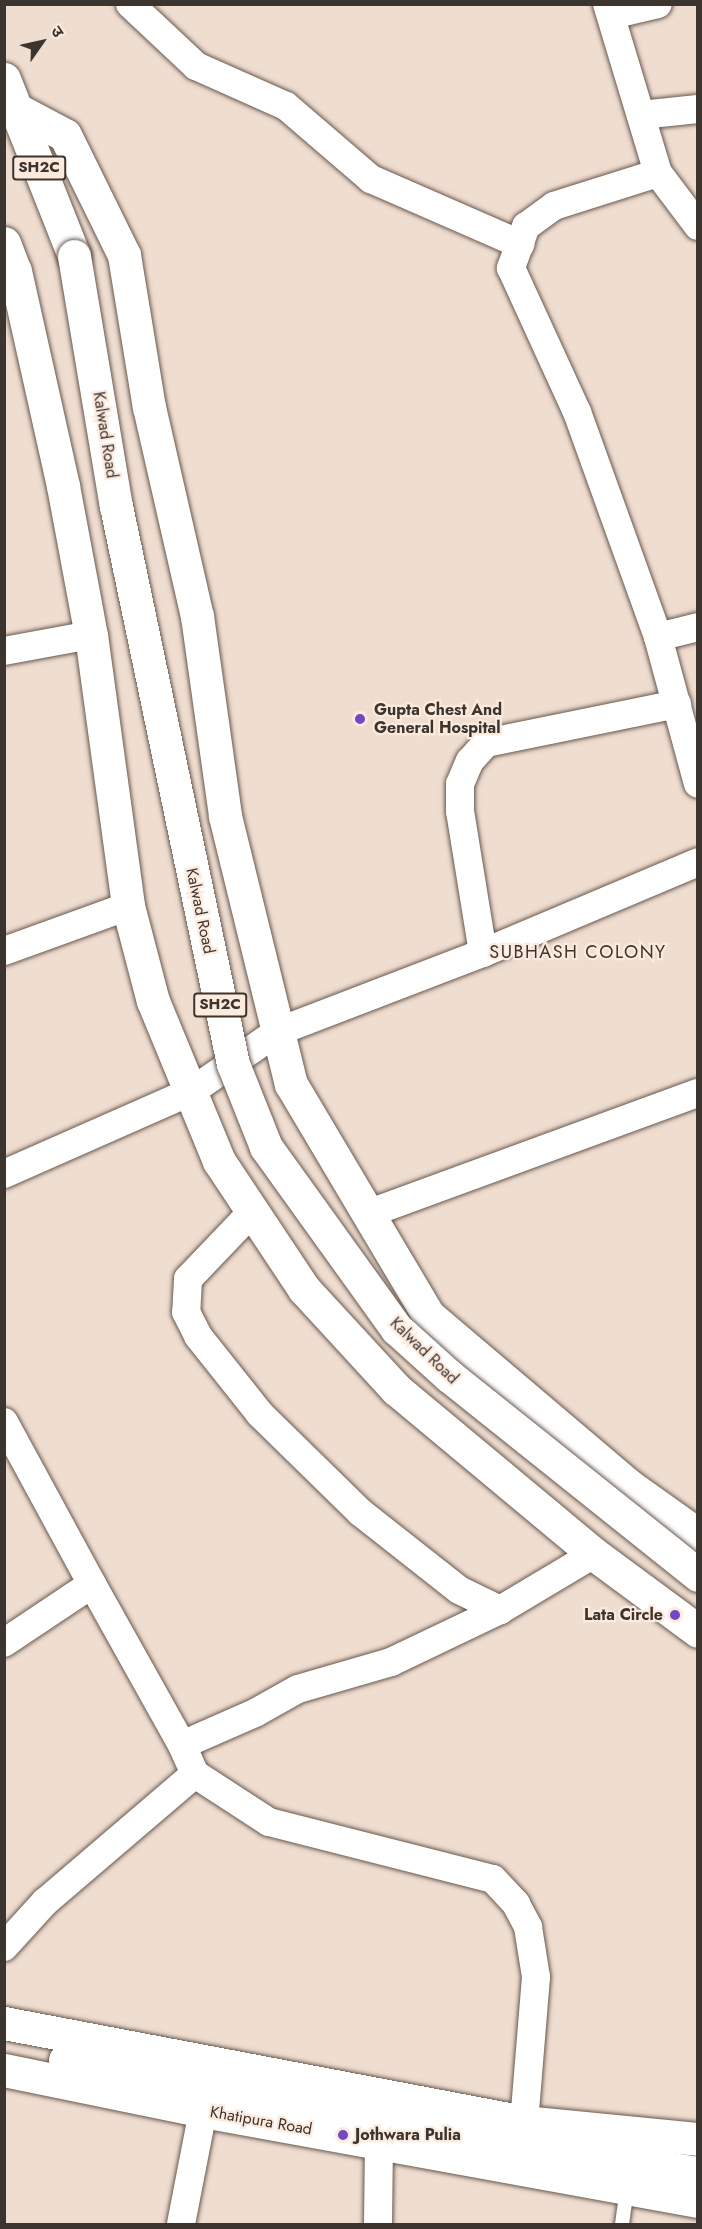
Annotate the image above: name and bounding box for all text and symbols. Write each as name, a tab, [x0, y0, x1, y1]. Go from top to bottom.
north arrow	[12, 12, 72, 72]
text: उ	[45, 21, 69, 42]
road number: SH2C	[12, 156, 66, 180]
street label: Kalwad Road	[89, 390, 121, 480]
place label: Gupta Chest And General Hospital	[374, 700, 502, 738]
marker: Gupta Chest And General Hospital	[351, 710, 369, 728]
street label: Kalwad Road	[182, 866, 218, 956]
district label: SUBHASH COLONY	[489, 941, 667, 963]
road number: SH2C	[193, 993, 247, 1017]
street label: Kalwad Road	[386, 1314, 462, 1388]
place label: Lata Circle	[584, 1605, 663, 1625]
marker: Lata Circle	[668, 1608, 682, 1622]
street label: Khatipura Road	[209, 2103, 313, 2139]
place label: Jothwara Pulia	[355, 2125, 461, 2145]
marker: Jothwara Pulia	[336, 2128, 350, 2142]

